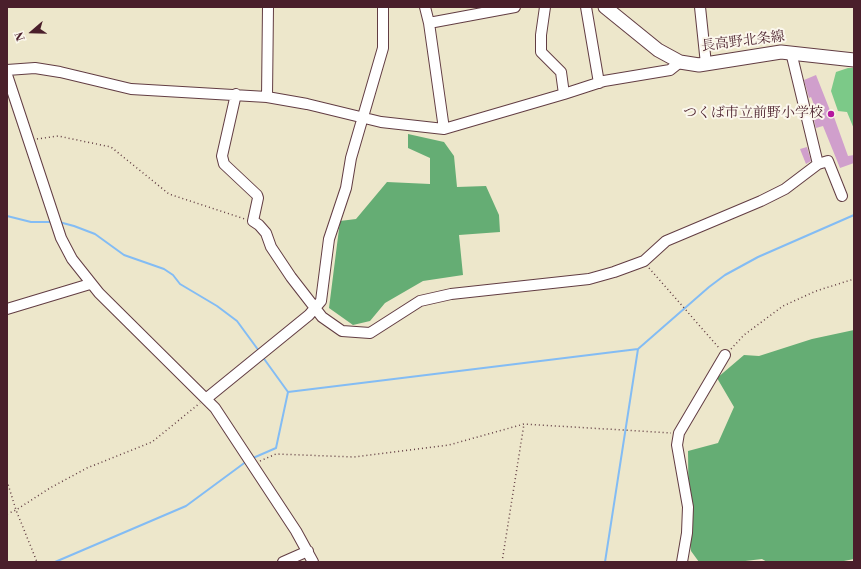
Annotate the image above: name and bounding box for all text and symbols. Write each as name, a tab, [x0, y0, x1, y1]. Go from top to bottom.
north arrow	[12, 12, 52, 52]
street label: 長高野北条線	[700, 29, 786, 55]
text: N	[13, 30, 29, 43]
place label: つくば市立前野小学校	[683, 106, 823, 122]
marker: つくば市立前野小学校	[826, 109, 836, 119]

